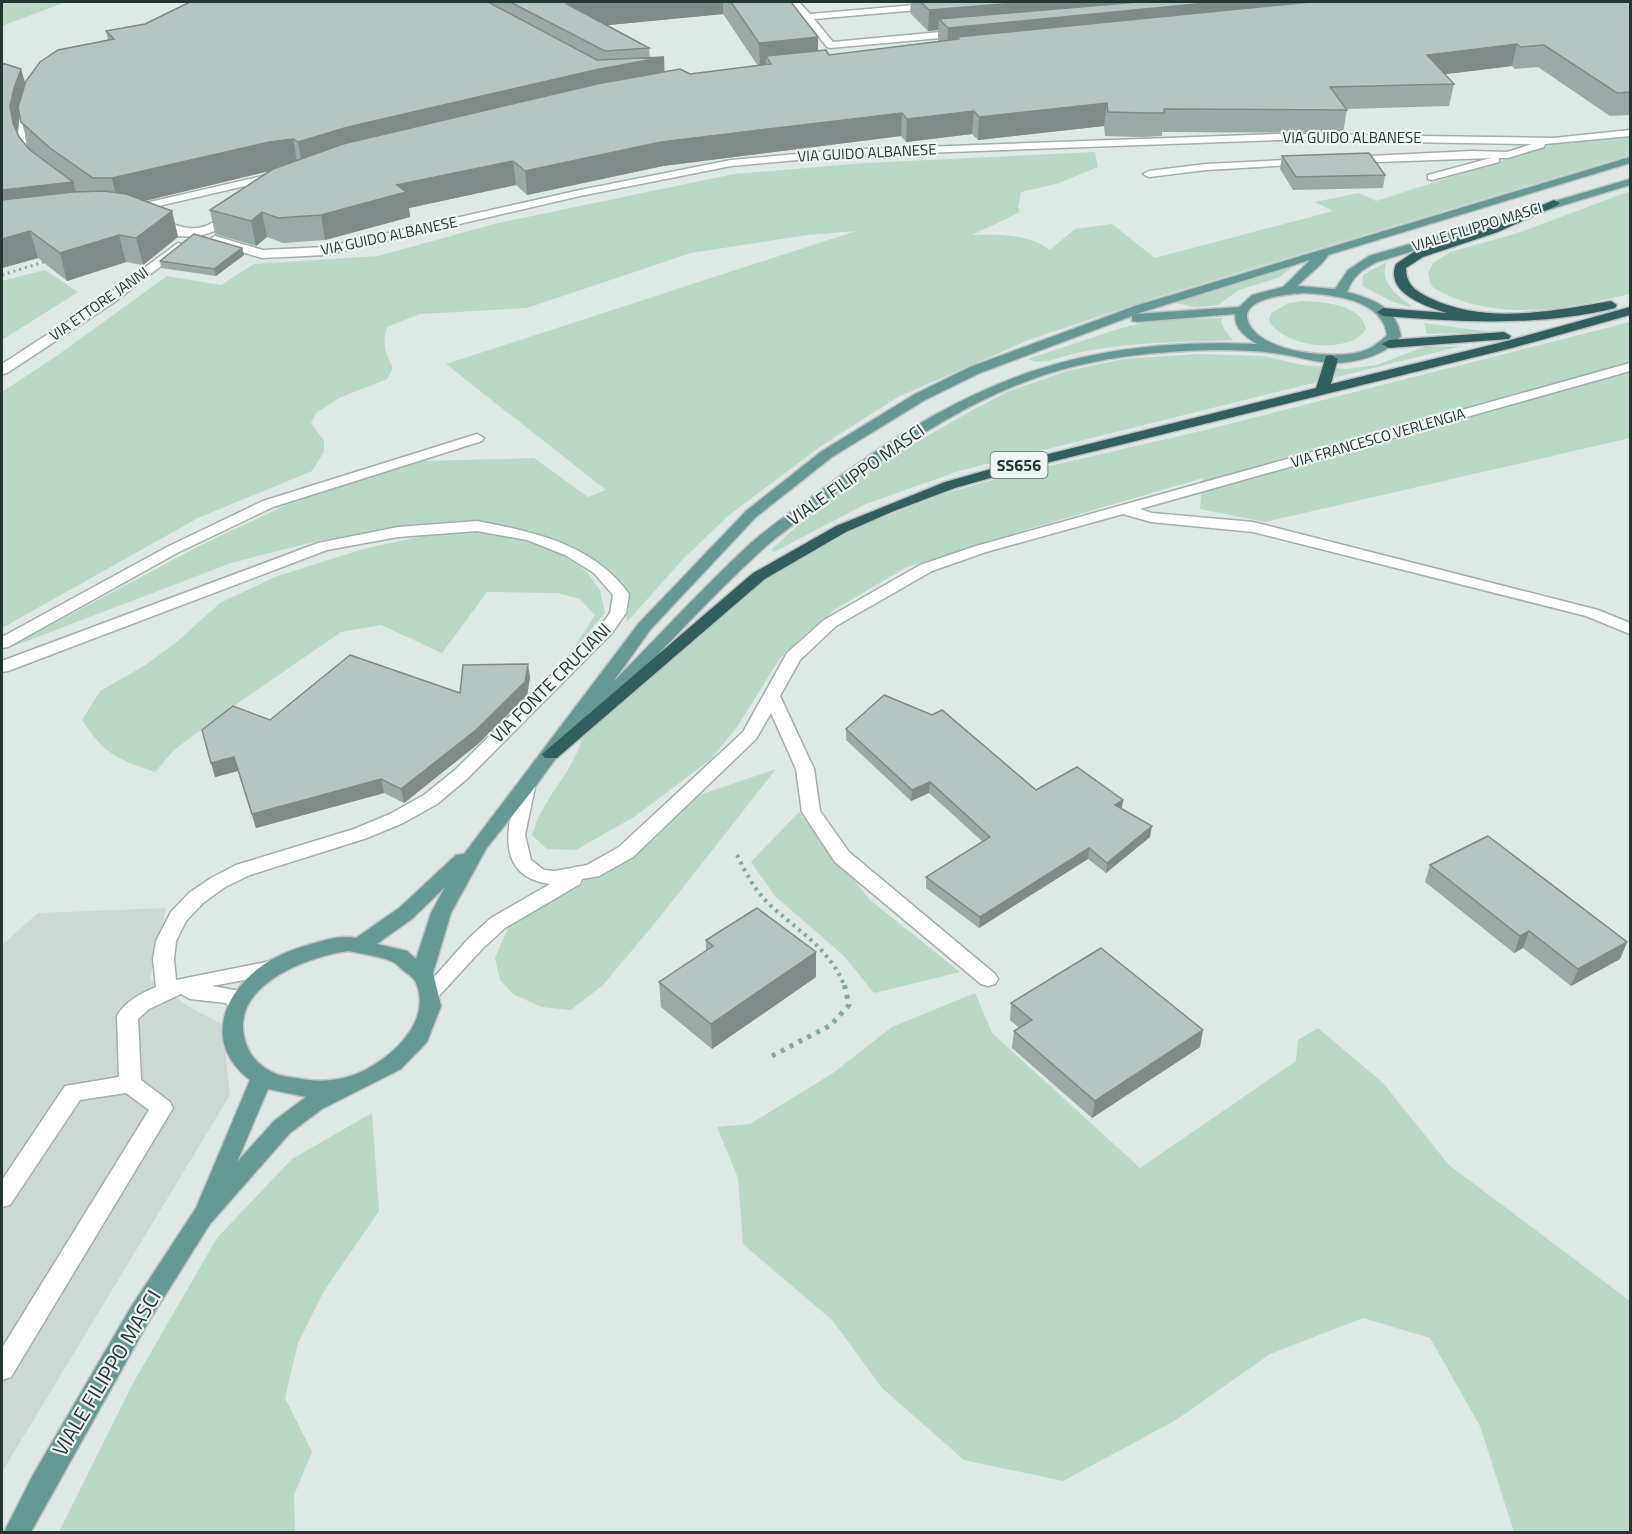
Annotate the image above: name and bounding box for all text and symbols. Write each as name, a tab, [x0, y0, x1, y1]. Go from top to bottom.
street label: VIA GUIDO ALBANESE	[1282, 126, 1422, 149]
street label: VIA GUIDO ALBANESE	[797, 137, 937, 168]
street label: VIALE FILIPPO MASCI	[1409, 196, 1545, 257]
street label: VIA GUIDO ALBANESE	[318, 210, 459, 261]
street label: VIA ETTORE JANNI	[44, 261, 153, 346]
street label: VIA FRANCESCO VERLENGIA	[1288, 402, 1468, 473]
street label: VIALE FILIPPO MASCI	[782, 417, 930, 532]
road number: SS656	[990, 452, 1048, 478]
street label: VIA FONTE CRUCIANI	[484, 616, 617, 749]
street label: VIALE FILIPPO MASCI	[44, 1283, 169, 1462]

